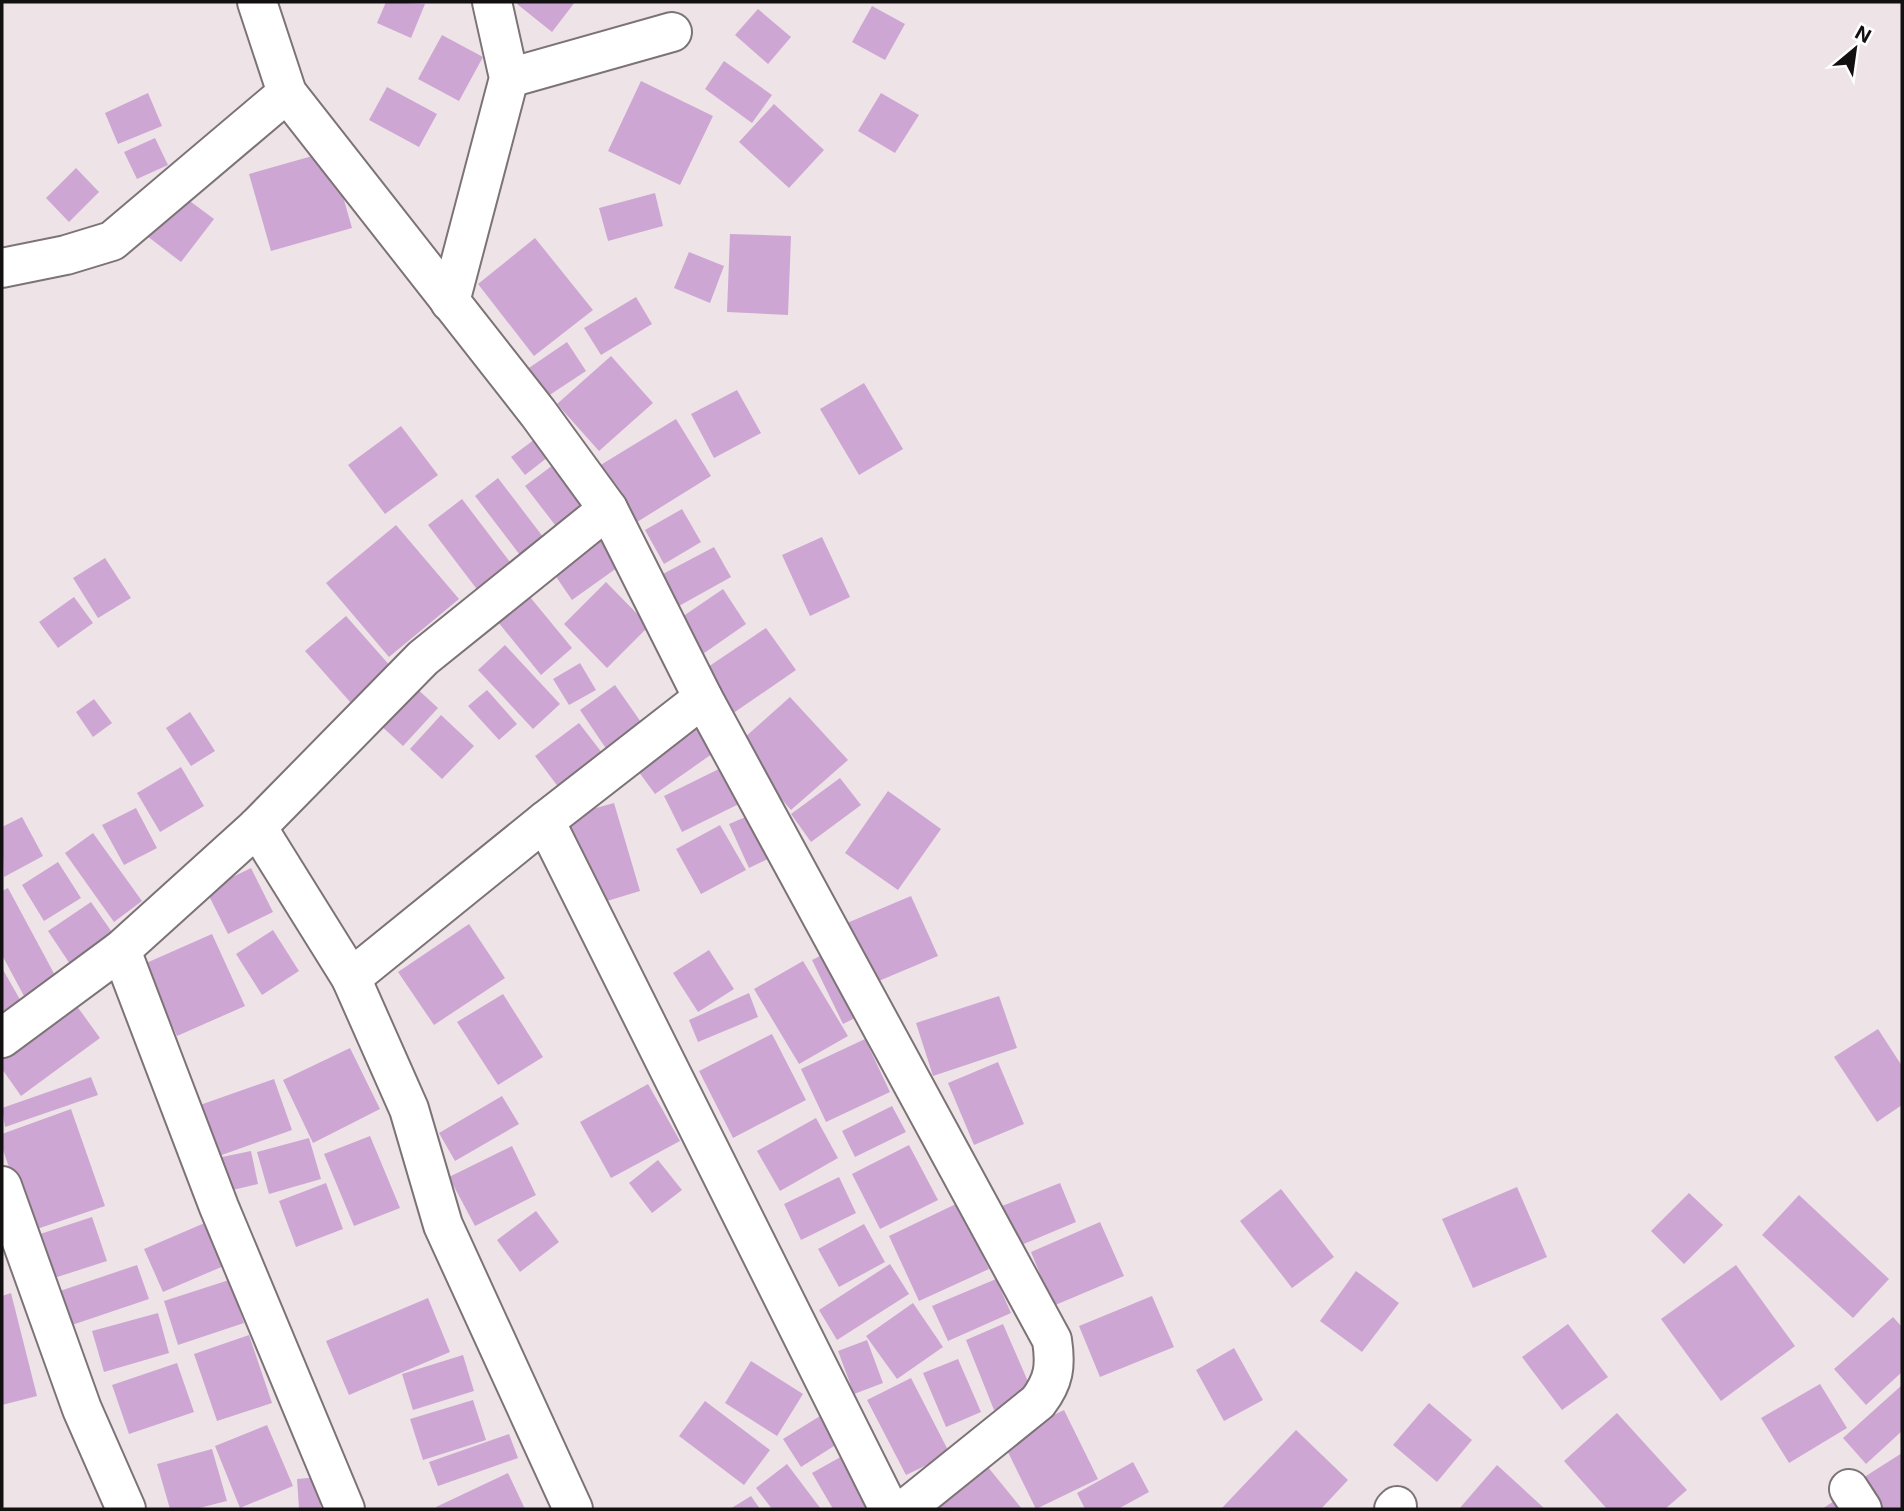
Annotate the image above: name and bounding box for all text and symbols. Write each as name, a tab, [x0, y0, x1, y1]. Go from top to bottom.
north arrow	[1820, 14, 1890, 84]
text: N	[1851, 21, 1875, 48]

